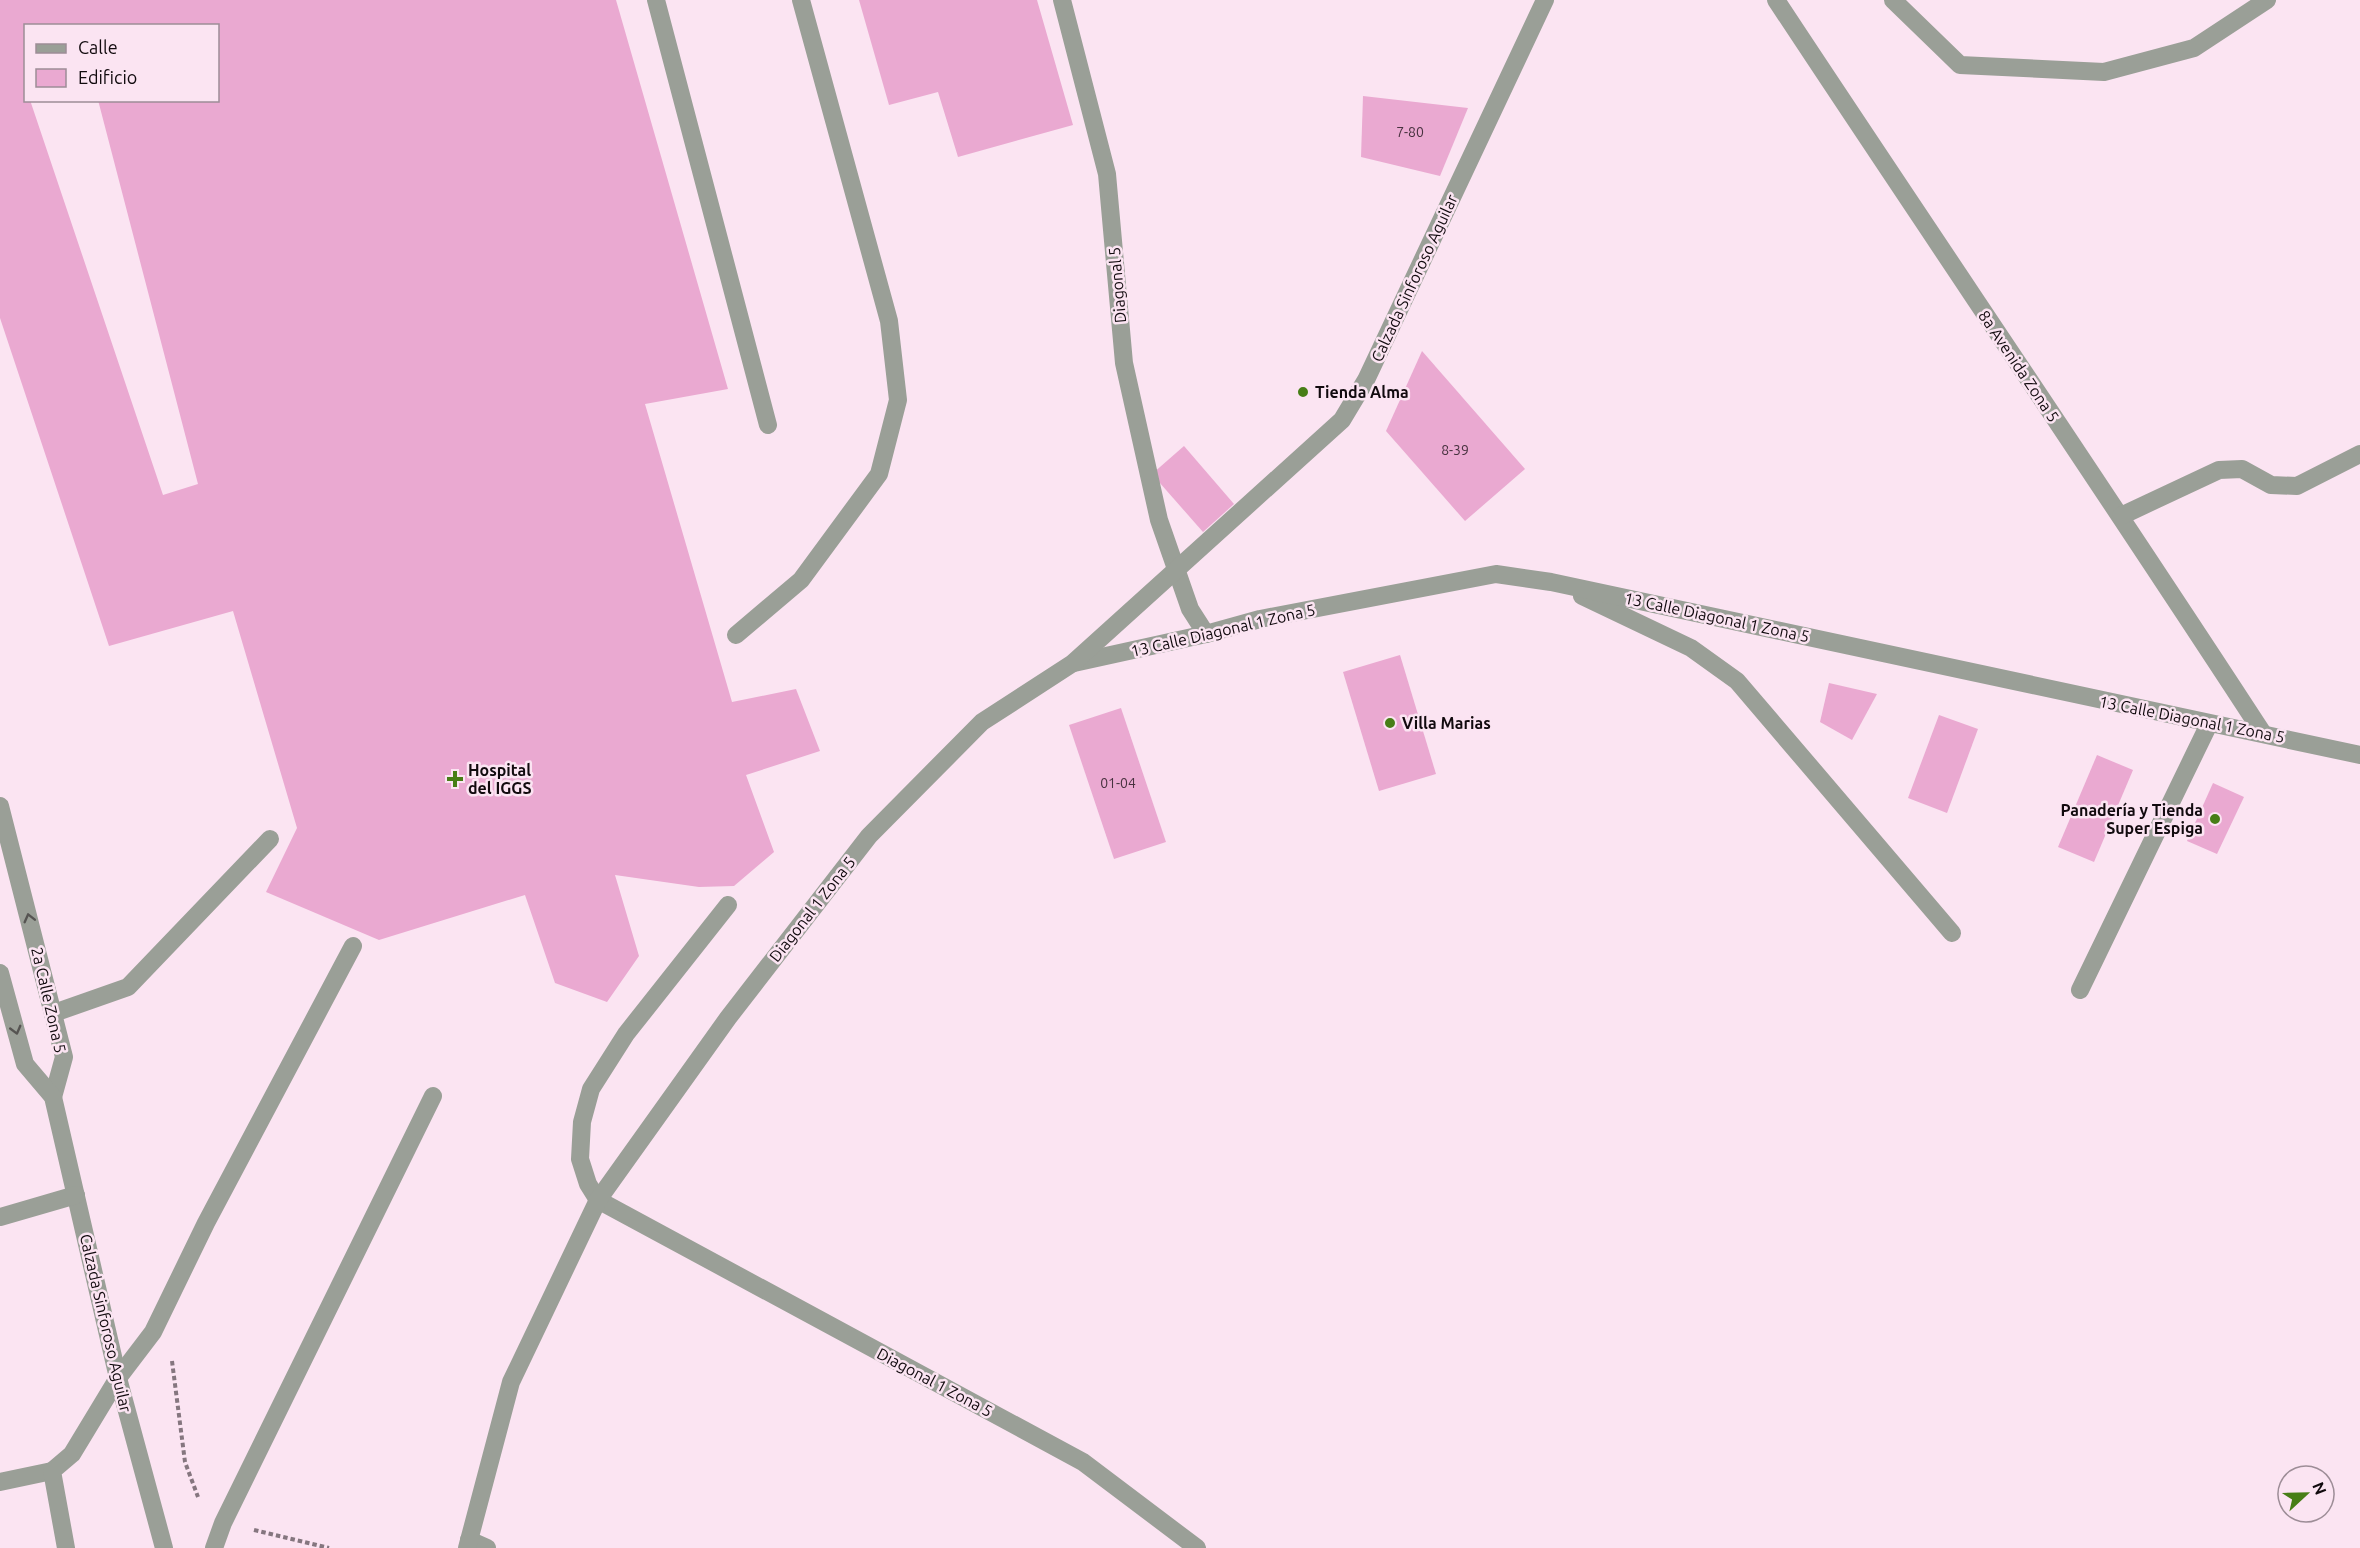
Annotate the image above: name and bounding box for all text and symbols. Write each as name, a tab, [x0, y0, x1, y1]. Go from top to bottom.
legend	[24, 24, 219, 102]
text: Calle	[78, 37, 118, 57]
text: Edificio	[78, 67, 137, 87]
house number: 7-80	[1396, 124, 1424, 140]
street label: Calzada Sinforoso Aguilar	[1367, 192, 1461, 364]
street label: Diagonal 5	[1105, 246, 1129, 324]
street label: 8a Avenida Zona 5	[1975, 307, 2063, 425]
place label: Tienda Alma	[1315, 383, 1409, 401]
marker: Tienda Alma	[1296, 385, 1310, 399]
house number: 8-39	[1441, 442, 1469, 458]
street label: 13 Calle Diagonal 1 Zona 5	[1623, 589, 1811, 645]
street label: 13 Calle Diagonal 1 Zona 5	[1129, 600, 1317, 660]
street label: 13 Calle Diagonal 1 Zona 5	[2098, 692, 2286, 746]
place label: Villa Marias	[1402, 714, 1491, 732]
marker: Villa Marias	[1383, 716, 1397, 730]
place label: Hospital del IGGS	[468, 761, 532, 797]
marker: Hospital del IGGS	[446, 770, 464, 788]
house number: 01-04	[1100, 775, 1136, 791]
place label: Panadería y Tienda Super Espiga	[2060, 801, 2203, 837]
marker: Panadería y Tienda Super Espiga	[2208, 812, 2222, 826]
street label: Diagonal 1 Zona 5	[765, 853, 859, 965]
one-way arrow	[24, 913, 36, 924]
street label: 2a Calle Zona 5	[28, 945, 70, 1055]
one-way arrow	[8, 1024, 21, 1034]
street label: Calzada Sinforoso Aguilar	[77, 1232, 135, 1414]
street label: Diagonal 1 Zona 5	[874, 1344, 996, 1420]
north arrow	[2276, 1464, 2336, 1524]
text: N	[2309, 1479, 2330, 1497]

